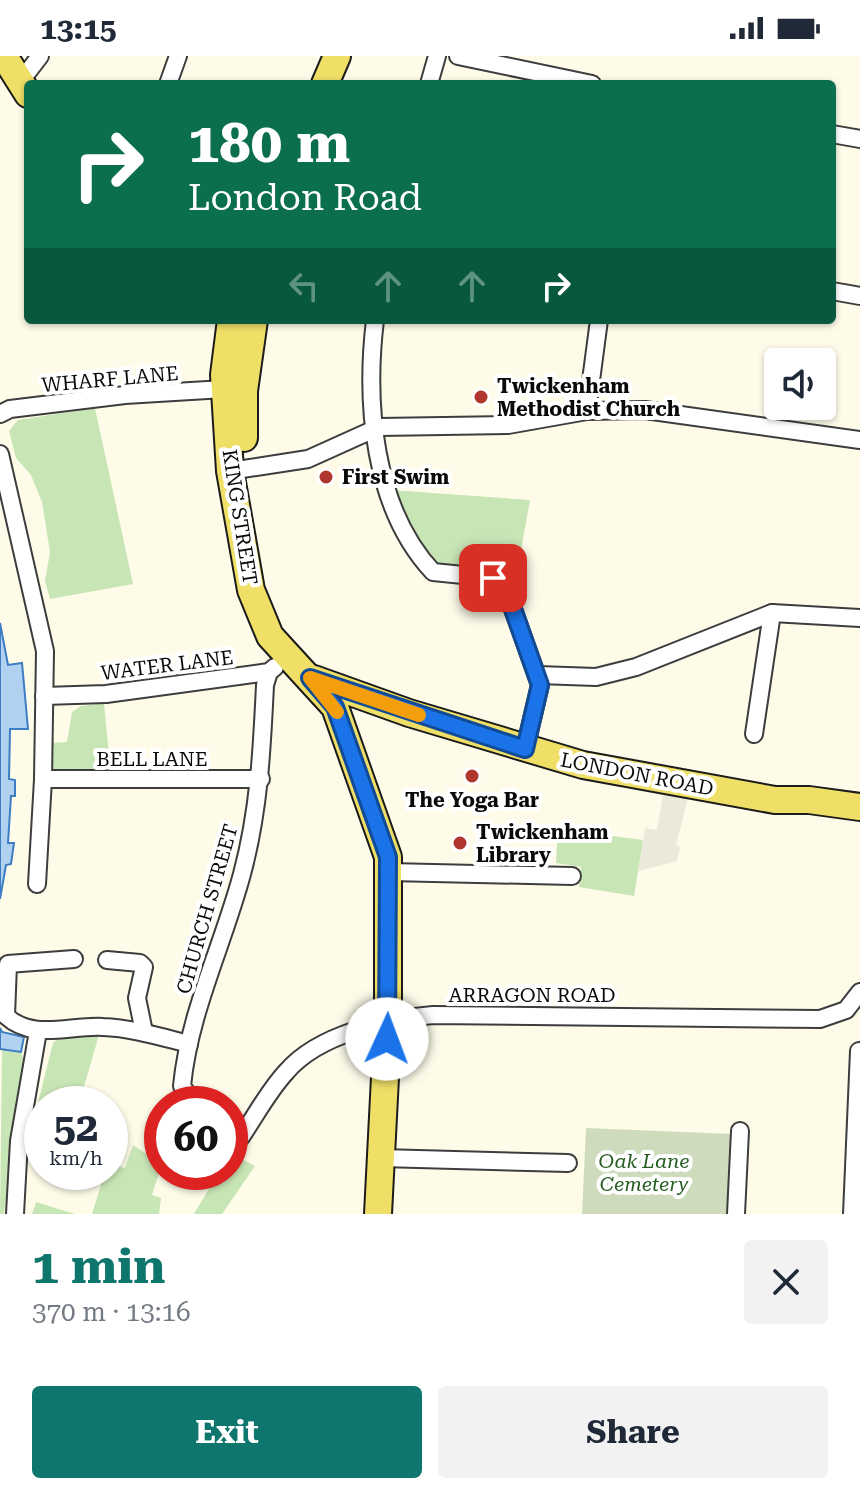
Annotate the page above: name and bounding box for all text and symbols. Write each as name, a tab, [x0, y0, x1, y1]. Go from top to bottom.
text: 13:15	[40, 11, 117, 46]
text: 180 m	[188, 110, 350, 176]
icon: right	[56, 112, 160, 216]
text: London Road	[188, 177, 422, 219]
icon: left	[282, 264, 326, 308]
icon: ahead	[366, 264, 410, 308]
icon: ahead	[450, 264, 494, 308]
icon: right	[534, 264, 578, 308]
map controls	[764, 348, 836, 420]
button: sound	[764, 348, 836, 420]
street label: WHARF LANE	[41, 361, 179, 397]
place label: Twickenham Methodist Church	[497, 374, 681, 421]
marker: Twickenham Methodist Church	[472, 388, 490, 406]
street label: KING STREET	[217, 448, 263, 586]
place label: First Swim	[342, 465, 449, 489]
marker: First Swim	[317, 468, 335, 486]
pin	[459, 544, 527, 612]
icon: arrive	[471, 556, 515, 600]
street label: WATER LANE	[99, 645, 235, 685]
street label: BELL LANE	[96, 747, 208, 771]
street label: LONDON ROAD	[558, 747, 716, 801]
marker: The Yoga Bar	[463, 767, 481, 785]
place label: The Yoga Bar	[405, 788, 539, 812]
place label: Twickenham Library	[476, 820, 609, 867]
street label: CHURCH STREET	[171, 821, 243, 997]
marker: Twickenham Library	[451, 834, 469, 852]
street label: ARRAGON ROAD	[449, 983, 615, 1007]
position arrow	[345, 997, 429, 1081]
speed limit sign: 60	[144, 1086, 248, 1190]
text: 52	[54, 1104, 98, 1151]
text: km/h	[49, 1146, 103, 1170]
park label: Oak Lane Cemetery	[599, 1149, 689, 1196]
text: 1 min	[32, 1239, 165, 1295]
button: close	[744, 1240, 828, 1324]
text: 370 m · 13:16	[32, 1297, 191, 1327]
button: Exit	[32, 1386, 422, 1478]
button: Share	[438, 1386, 828, 1478]

